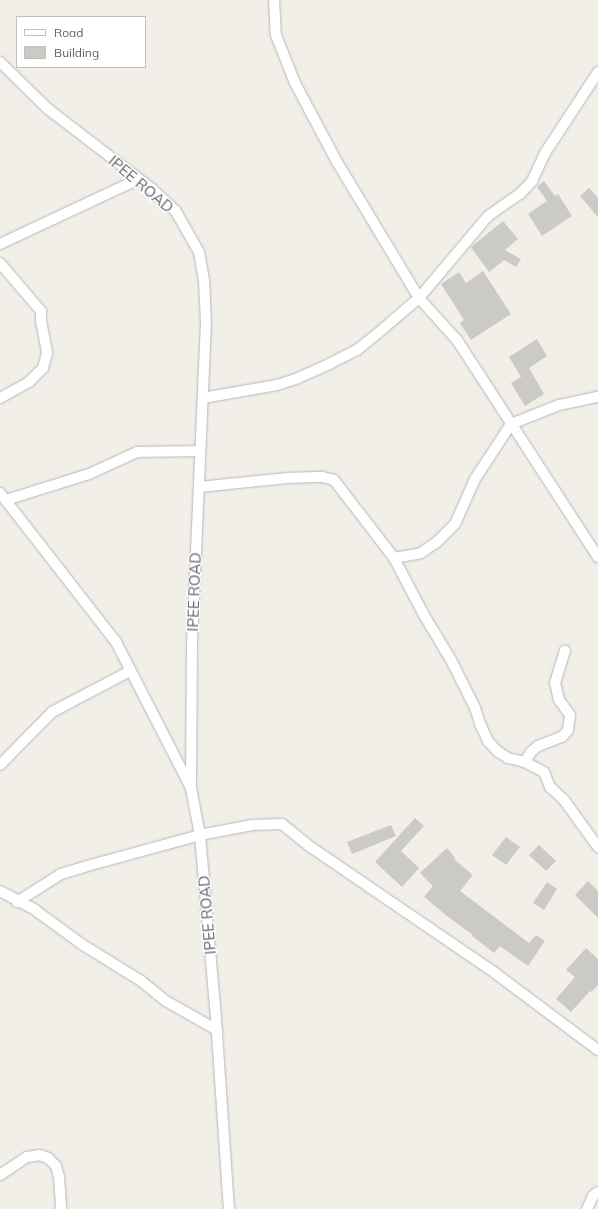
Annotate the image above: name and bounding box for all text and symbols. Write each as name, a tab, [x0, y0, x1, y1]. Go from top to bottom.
legend	[16, 16, 146, 68]
text: Road	[54, 25, 83, 40]
text: Building	[54, 45, 99, 60]
street label: IPEE ROAD	[105, 152, 177, 216]
street label: IPEE ROAD	[184, 552, 204, 632]
street label: IPEE ROAD	[195, 875, 219, 955]

